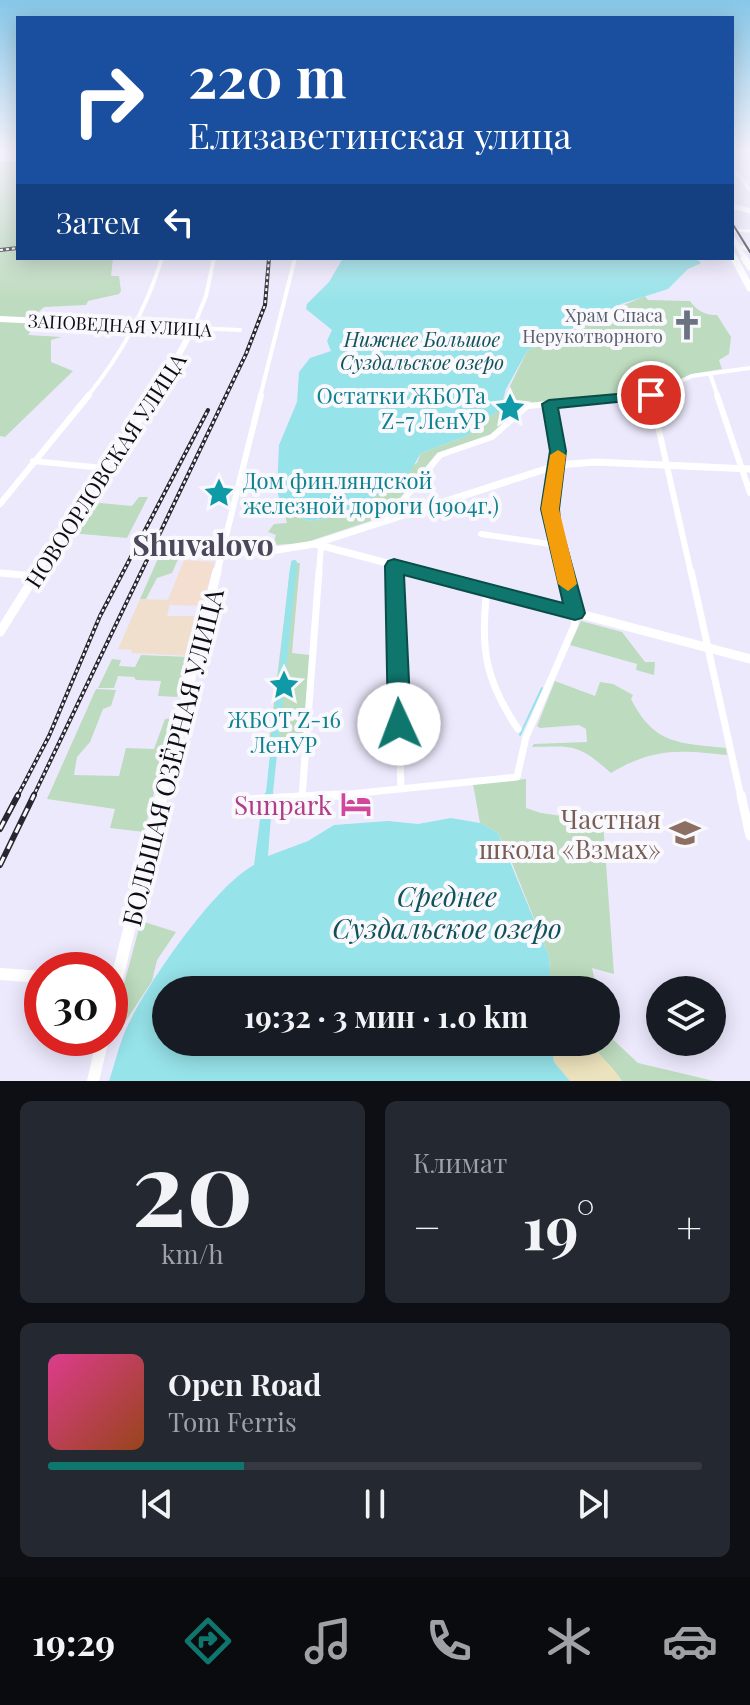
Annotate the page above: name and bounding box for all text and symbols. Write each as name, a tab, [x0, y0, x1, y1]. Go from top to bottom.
text: 220 m	[188, 38, 346, 113]
icon: right	[56, 48, 160, 152]
text: Елизаветинская улица	[188, 110, 571, 158]
icon: left	[157, 200, 201, 244]
text: Затем	[56, 202, 141, 242]
place label: Храм Спаса Нерукотворного	[522, 303, 663, 348]
street label: ЗАПОВЕДНАЯ УЛИЦА	[27, 308, 213, 342]
church icon: Храм Спаса Нерукотворного	[670, 308, 704, 342]
water label: Нижнее Большое Суздальское озеро	[340, 325, 504, 375]
street label: НОВООРЛОВСКАЯ УЛИЦА	[18, 347, 192, 593]
pin	[617, 361, 685, 429]
icon: arrive	[629, 373, 673, 417]
place label: Остатки ЖБОТа Z-7 ЛенУР	[316, 380, 486, 435]
place icon: Остатки ЖБОТа Z-7 ЛенУР	[493, 391, 527, 425]
place label: Дом финляндской железной дороги (1904г.)	[243, 465, 499, 520]
place icon: Дом финляндской железной дороги (1904г.)	[202, 476, 236, 510]
district label: Shuvalovo	[132, 524, 274, 564]
street label: БОЛЬШАЯ ОЗЁРНАЯ УЛИЦА	[113, 584, 231, 929]
place icon: ЖБОТ Z-16 ЛенУР	[267, 668, 301, 702]
position arrow	[357, 682, 441, 766]
place label: ЖБОТ Z-16 ЛенУР	[227, 704, 341, 759]
place label: Sunpark	[234, 787, 333, 822]
hotel icon: Sunpark	[339, 787, 373, 821]
place label: Частная школа «Взмах»	[479, 801, 661, 866]
school or university icon: Частная школа «Взмах»	[668, 816, 702, 850]
water label: Среднее Суздальское озеро	[332, 877, 562, 946]
speed limit sign: 30	[24, 952, 128, 1056]
map controls	[646, 976, 726, 1056]
button: layers	[646, 976, 726, 1056]
text: 19:32 · 3 мин · 1.0 km	[244, 996, 528, 1036]
text: 20	[132, 1114, 253, 1253]
text: Климат	[413, 1145, 507, 1180]
text: 19°	[523, 1185, 595, 1265]
text: −	[413, 1196, 441, 1255]
text: +	[676, 1196, 702, 1255]
text: km/h	[161, 1236, 224, 1271]
text: Open Road	[168, 1364, 321, 1404]
text: Tom Ferris	[168, 1404, 297, 1439]
icon: previous	[135, 1482, 179, 1526]
icon: pause	[353, 1482, 397, 1526]
icon: next	[571, 1482, 615, 1526]
icon: directions	[180, 1613, 236, 1669]
icon: music	[300, 1613, 356, 1669]
icon: phone	[421, 1613, 477, 1669]
icon: climate	[541, 1613, 597, 1669]
icon: car	[662, 1613, 718, 1669]
text: 19:29	[32, 1617, 115, 1665]

